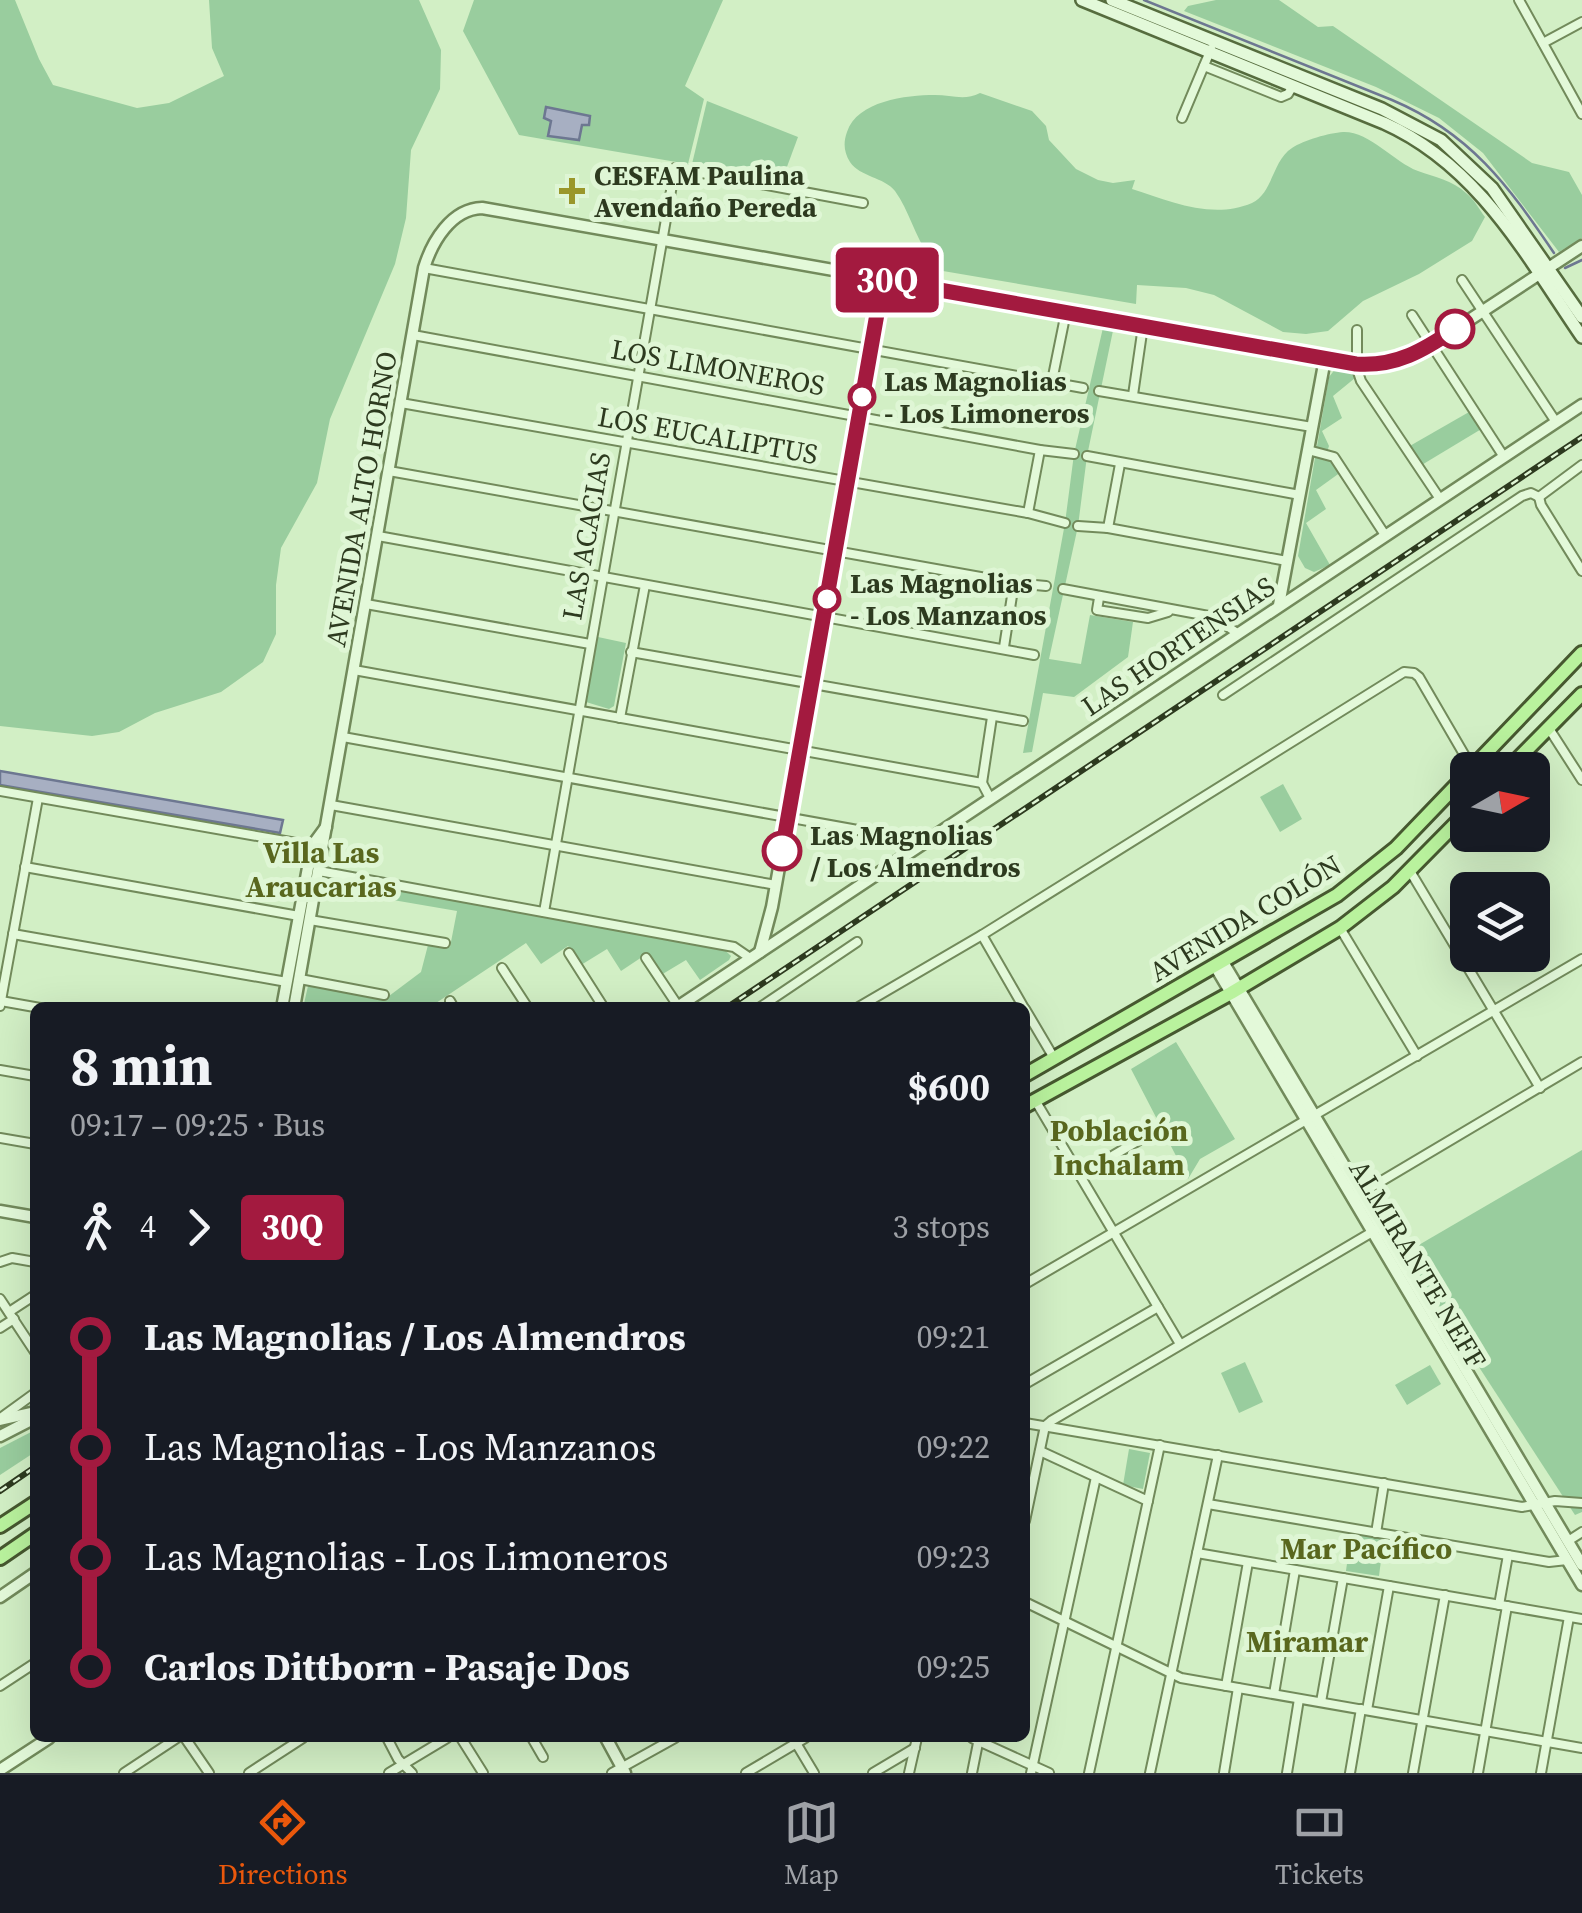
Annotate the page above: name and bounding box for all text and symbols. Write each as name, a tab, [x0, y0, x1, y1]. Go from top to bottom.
place label: CESFAM Paulina Avendaño Pereda	[594, 156, 817, 226]
marker: CESFAM Paulina Avendaño Pereda	[559, 178, 585, 204]
line badge: 30Q	[830, 248, 944, 312]
text: 30Q	[856, 256, 918, 304]
unlabelled marker	[1436, 310, 1474, 348]
street label: LOS LIMONEROS	[608, 330, 828, 404]
street label: AVENIDA ALTO HORNO	[316, 348, 406, 650]
place label: Las Magnolias - Los Limoneros	[884, 362, 1090, 432]
marker: Las Magnolias - Los Limoneros	[849, 384, 875, 410]
street label: LOS EUCALIPTUS	[595, 397, 821, 473]
street label: LAS ACACIAS	[553, 449, 619, 623]
place label: Las Magnolias - Los Manzanos	[850, 564, 1047, 634]
street label: LAS HORTENSIAS	[1074, 567, 1282, 725]
marker: Las Magnolias - Los Manzanos	[814, 586, 840, 612]
north arrow	[1450, 752, 1550, 852]
map controls	[1450, 752, 1550, 972]
place label: Las Magnolias / Los Almendros	[810, 816, 1021, 886]
district label: Villa Las Araucarias	[245, 832, 397, 907]
marker: Las Magnolias / Los Almendros	[763, 832, 801, 870]
street label: AVENIDA COLÓN	[1142, 846, 1348, 990]
button: layers	[1450, 872, 1550, 972]
text: 8 min	[70, 1028, 213, 1103]
text: $600	[908, 1061, 990, 1113]
text: 09:17 – 09:25 · Bus	[70, 1103, 325, 1147]
district label: Población Inchalam	[1050, 1110, 1188, 1185]
street label: ALMIRANTE NEFF	[1341, 1152, 1495, 1376]
icon: walk	[70, 1200, 125, 1255]
icon: forward	[171, 1200, 226, 1255]
text: 30Q	[261, 1203, 324, 1251]
text: 4	[140, 1205, 156, 1249]
text: 3 stops	[892, 1205, 990, 1249]
text: Las Magnolias / Los Almendros	[144, 1311, 686, 1363]
text: 09:21	[916, 1315, 990, 1359]
text: Las Magnolias - Los Manzanos	[144, 1421, 656, 1473]
text: 09:22	[916, 1425, 990, 1469]
district label: Mar Pacífico	[1280, 1528, 1452, 1569]
text: Las Magnolias - Los Limoneros	[144, 1531, 668, 1583]
text: 09:23	[916, 1535, 990, 1579]
district label: Miramar	[1246, 1621, 1368, 1662]
text: Carlos Dittborn - Pasaje Dos	[144, 1641, 630, 1693]
text: 09:25	[916, 1645, 990, 1689]
tab: Directions	[218, 1795, 348, 1893]
tab: Map	[784, 1795, 839, 1893]
tab: Tickets	[1275, 1795, 1364, 1893]

